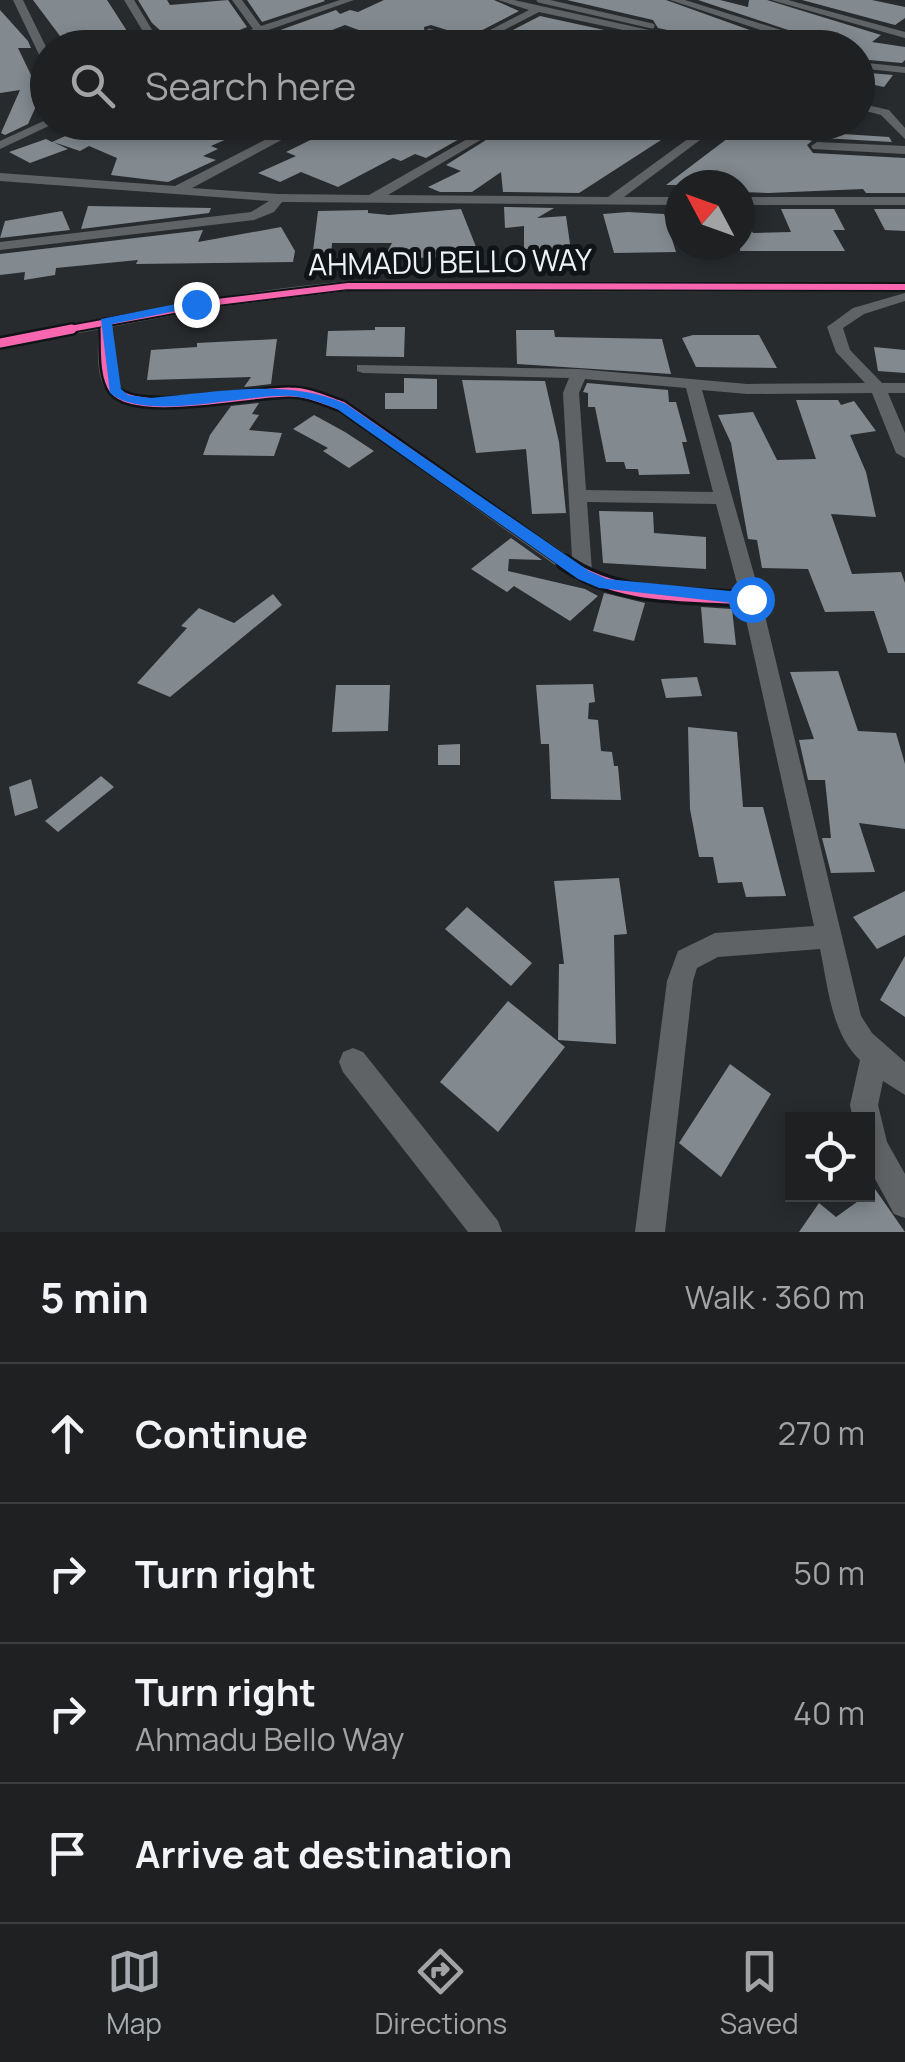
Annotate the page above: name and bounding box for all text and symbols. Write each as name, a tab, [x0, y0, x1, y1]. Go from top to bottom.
search box	[30, 30, 875, 140]
icon: search	[65, 58, 120, 113]
text: Search here	[145, 59, 356, 111]
north arrow	[665, 170, 755, 260]
street label: AHMADU BELLO WAY	[308, 239, 593, 284]
route end	[174, 282, 220, 328]
route start	[729, 577, 775, 623]
map controls	[785, 1112, 875, 1202]
button: locate	[785, 1112, 875, 1202]
text: 5 min	[40, 1268, 149, 1326]
text: Walk · 360 m	[685, 1275, 865, 1319]
icon: ahead	[40, 1406, 95, 1461]
text: Continue	[135, 1407, 308, 1459]
text: 270 m	[778, 1411, 865, 1455]
icon: right	[40, 1546, 95, 1601]
text: Turn right	[135, 1547, 316, 1599]
text: 50 m	[793, 1551, 865, 1595]
text: Turn right	[135, 1665, 316, 1717]
icon: right	[40, 1686, 95, 1741]
text: 40 m	[793, 1691, 865, 1735]
text: Ahmadu Bello Way	[135, 1717, 404, 1761]
icon: arrive	[40, 1826, 95, 1881]
text: Arrive at destination	[135, 1827, 512, 1879]
tab: Map	[106, 1944, 162, 2042]
tab: Directions	[375, 1944, 507, 2042]
tab: Saved	[720, 1944, 799, 2042]

